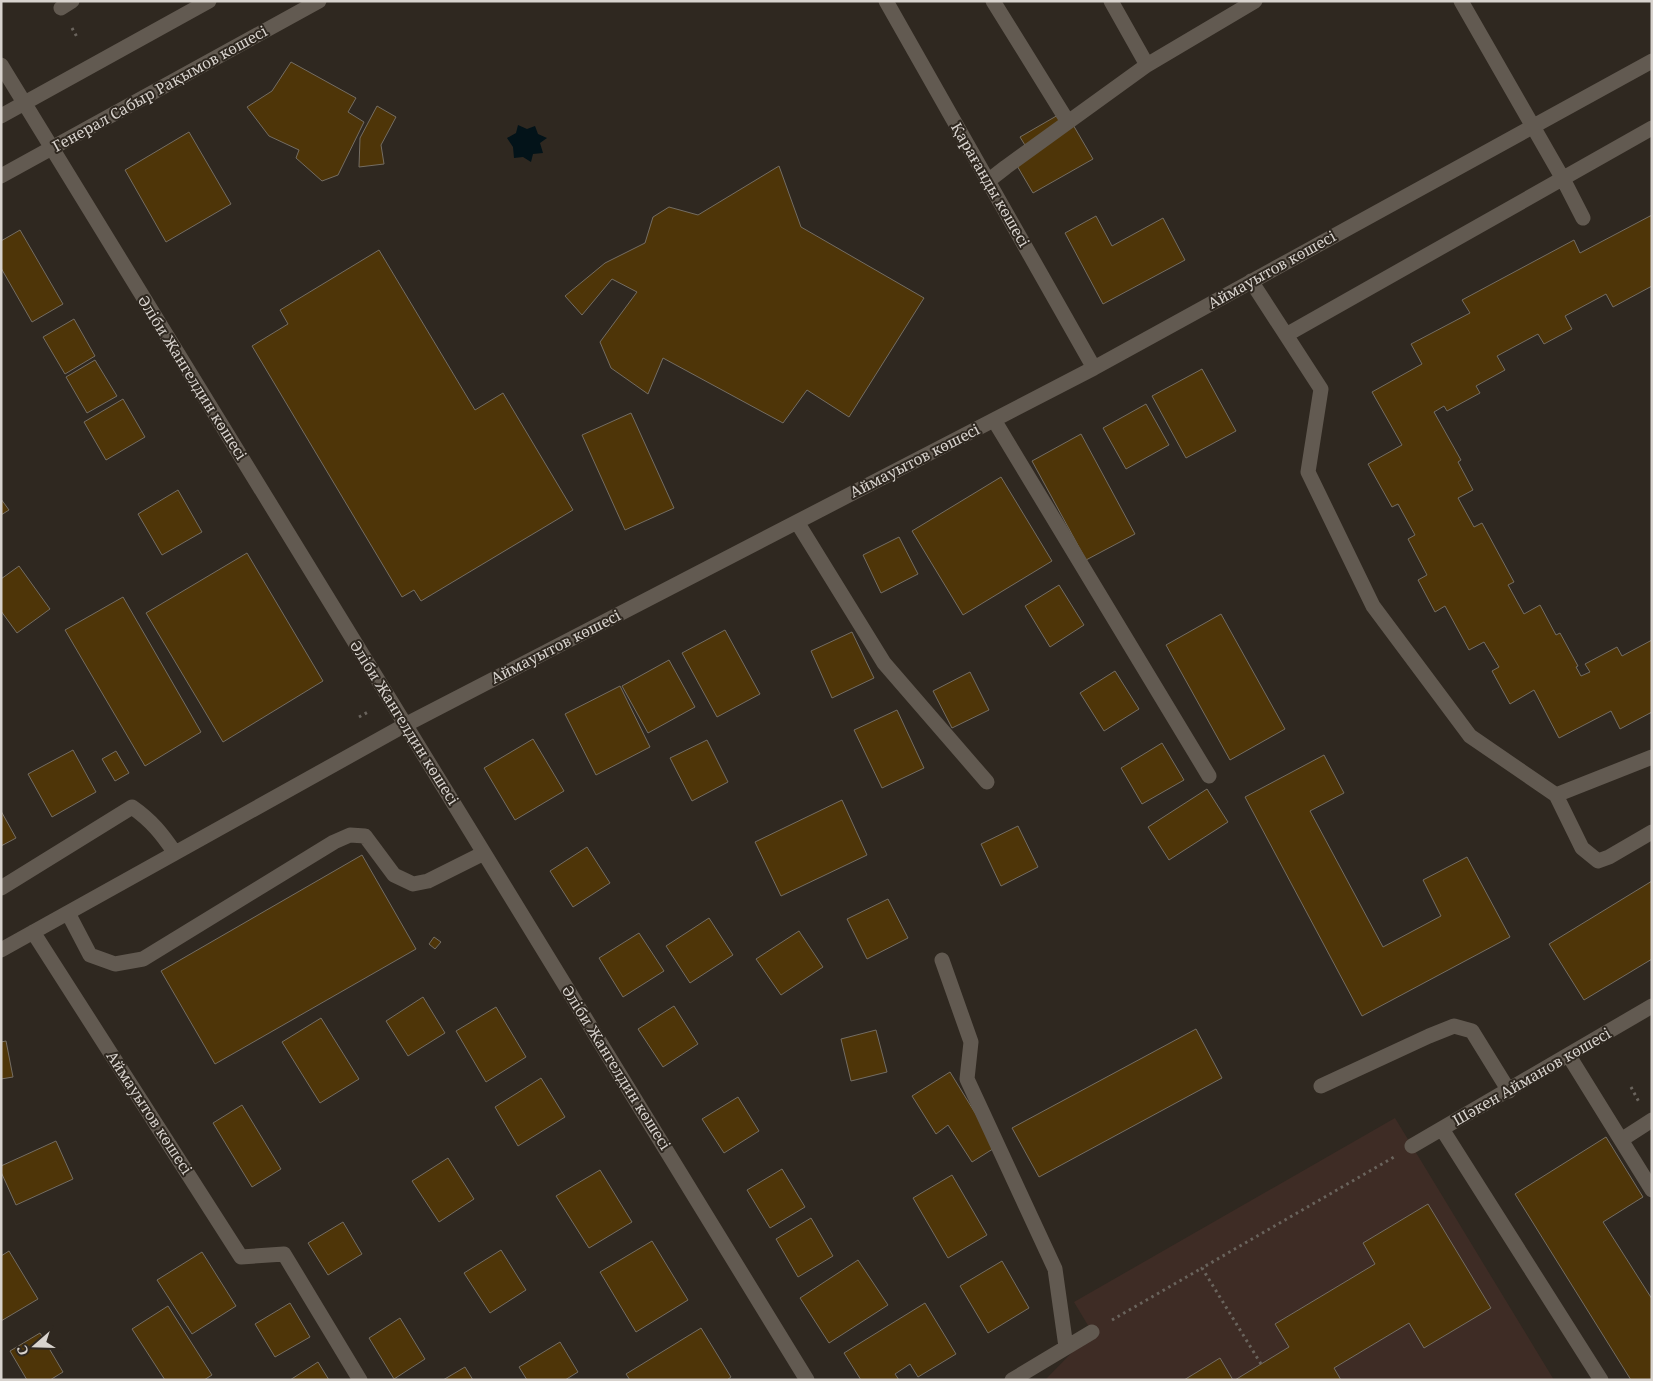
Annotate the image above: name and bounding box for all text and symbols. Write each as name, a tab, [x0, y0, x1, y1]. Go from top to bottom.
street label: Генерал Сабыр Рақымов көшесі	[48, 20, 271, 156]
street label: Қарағанды көшесі	[947, 118, 1035, 251]
street label: Аймауытов көшесі	[1204, 226, 1339, 313]
street label: Әліби Жангелдин көшесі	[134, 291, 252, 464]
street label: Аймауытов көшесі	[846, 419, 983, 502]
street label: Аймауытов көшесі	[487, 605, 624, 688]
street label: Әліби Жангелдин көшесі	[346, 636, 464, 809]
street label: Әліби Жангелдин көшесі	[558, 981, 676, 1154]
street label: Шәкен Айманов көшесі	[1449, 1023, 1614, 1130]
street label: Аймауытов көшесі	[102, 1047, 197, 1178]
north arrow	[10, 1321, 60, 1371]
text: С	[12, 1343, 33, 1358]

